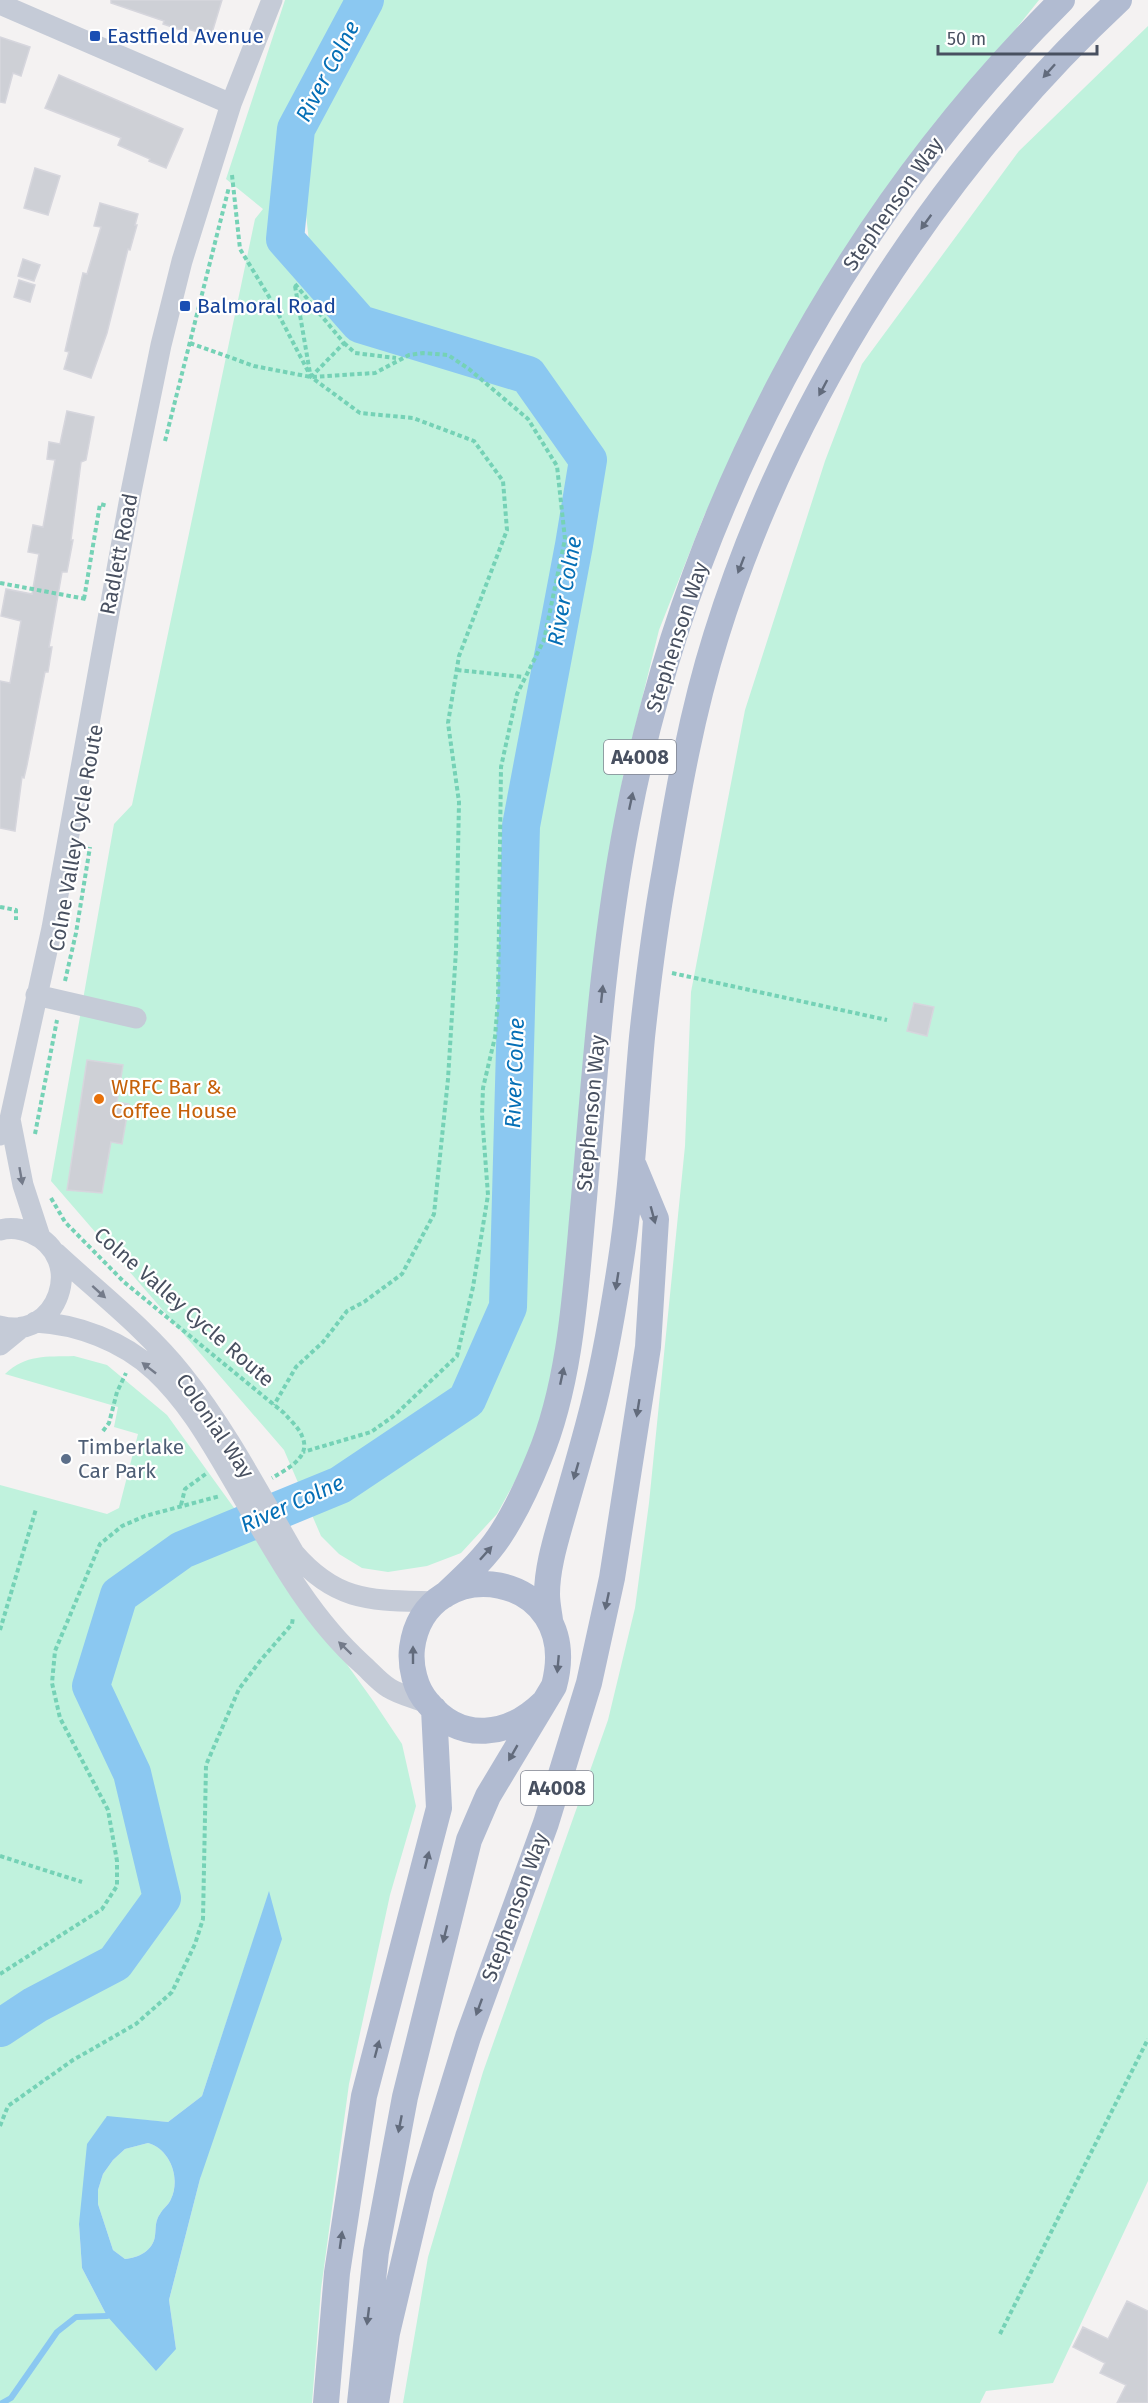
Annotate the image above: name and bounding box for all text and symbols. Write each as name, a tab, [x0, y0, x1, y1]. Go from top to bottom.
water label: River Colne	[290, 16, 365, 126]
scale bar	[938, 18, 1097, 56]
place label: Eastfield Avenue	[107, 23, 264, 49]
text: 50 m	[947, 28, 986, 50]
marker: Eastfield Avenue	[88, 29, 102, 43]
one-way arrow	[1042, 64, 1056, 79]
street label: Stephenson Way	[837, 132, 949, 276]
one-way arrow	[920, 215, 932, 230]
place label: Balmoral Road	[197, 293, 336, 319]
marker: Balmoral Road	[178, 299, 192, 313]
one-way arrow	[818, 379, 827, 396]
street label: Radlett Road	[94, 491, 144, 617]
water label: River Colne	[542, 534, 587, 648]
one-way arrow	[736, 556, 746, 574]
street label: Stephenson Way	[640, 558, 714, 716]
street label: Colne Valley Cycle Route	[43, 722, 109, 954]
road number: A4008	[604, 740, 676, 774]
one-way arrow	[627, 791, 636, 810]
one-way arrow	[597, 984, 607, 1003]
water label: River Colne	[499, 1017, 530, 1129]
street label: Stephenson Way	[571, 1033, 611, 1192]
place label: WRFC Bar & Coffee House	[111, 1074, 237, 1124]
marker: WRFC Bar & Coffee House	[92, 1092, 106, 1106]
one-way arrow	[17, 1167, 26, 1186]
one-way arrow	[649, 1206, 658, 1224]
street label: Colne Valley Cycle Route	[89, 1222, 279, 1392]
one-way arrow	[613, 1272, 622, 1291]
one-way arrow	[92, 1285, 106, 1299]
one-way arrow	[142, 1362, 157, 1374]
one-way arrow	[558, 1366, 567, 1385]
street label: Colonial Way	[170, 1368, 260, 1484]
one-way arrow	[633, 1399, 642, 1418]
place label: Timberlake Car Park	[78, 1434, 184, 1484]
marker: Timberlake Car Park	[59, 1452, 73, 1466]
one-way arrow	[571, 1462, 580, 1480]
water label: River Colne	[236, 1469, 348, 1538]
one-way arrow	[479, 1546, 492, 1561]
one-way arrow	[602, 1592, 611, 1611]
one-way arrow	[337, 1641, 352, 1655]
one-way arrow	[408, 1645, 418, 1664]
one-way arrow	[553, 1655, 563, 1674]
one-way arrow	[508, 1745, 518, 1762]
road number: A4008	[521, 1771, 593, 1805]
street label: Stephenson Way	[476, 1828, 554, 1985]
one-way arrow	[422, 1851, 432, 1869]
one-way arrow	[440, 1925, 450, 1943]
one-way arrow	[474, 1998, 484, 2016]
one-way arrow	[373, 2040, 382, 2058]
one-way arrow	[395, 2115, 404, 2134]
one-way arrow	[336, 2231, 346, 2250]
one-way arrow	[363, 2307, 373, 2326]

